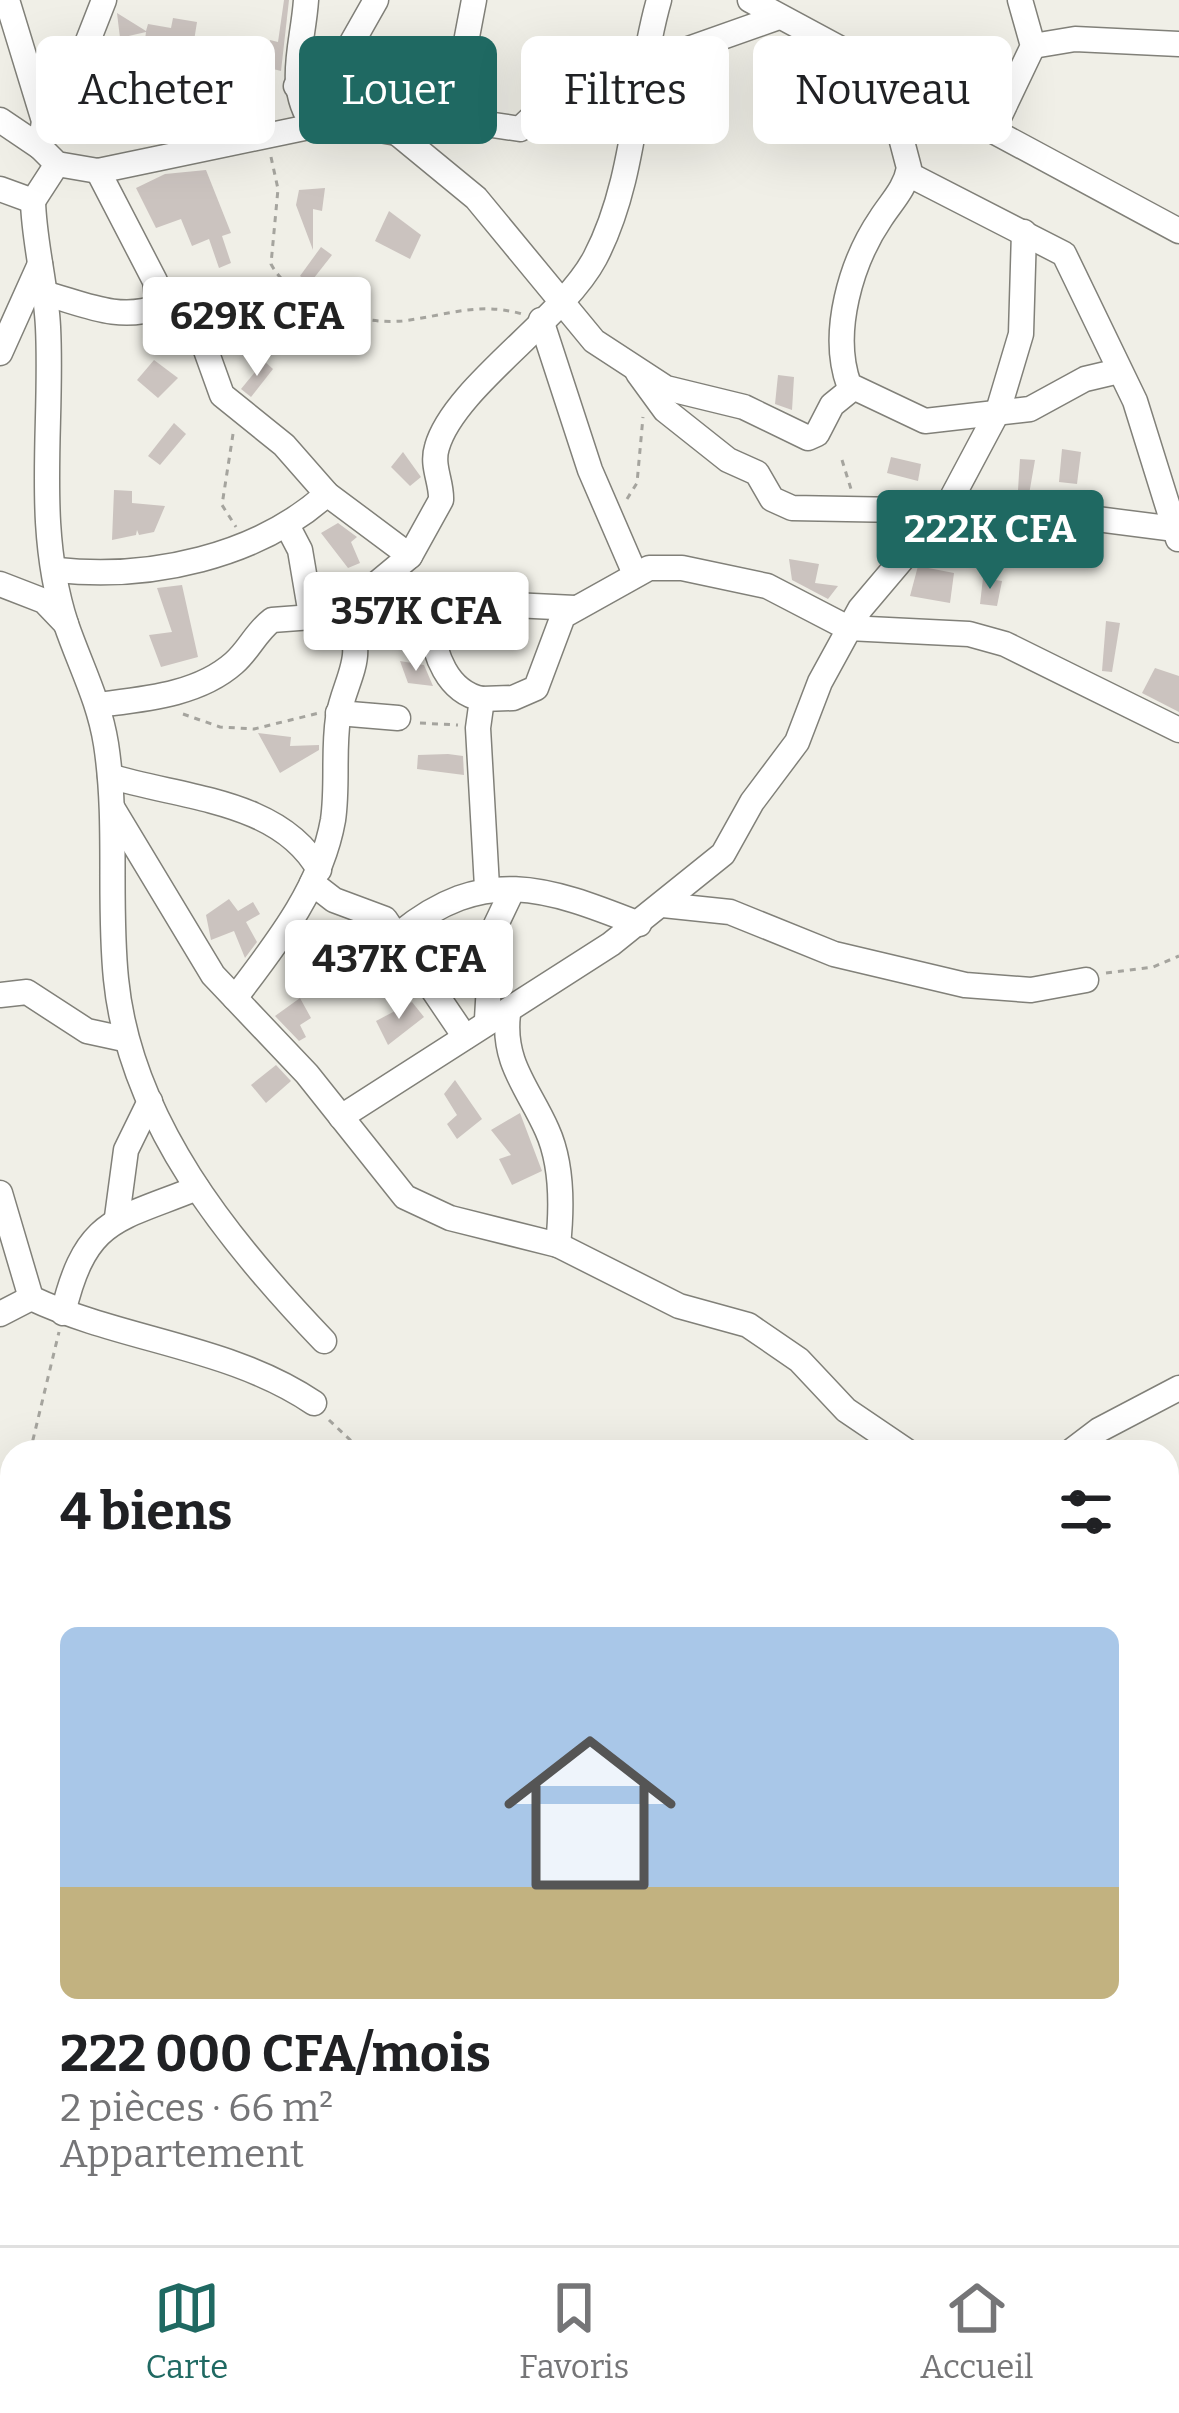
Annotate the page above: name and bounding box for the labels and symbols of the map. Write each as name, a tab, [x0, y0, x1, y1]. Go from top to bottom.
pin: 629K CFA	[133, 277, 381, 379]
pin: 222K CFA	[866, 490, 1114, 592]
pin: 357K CFA	[292, 572, 540, 674]
pin: 437K CFA	[275, 920, 523, 1022]

